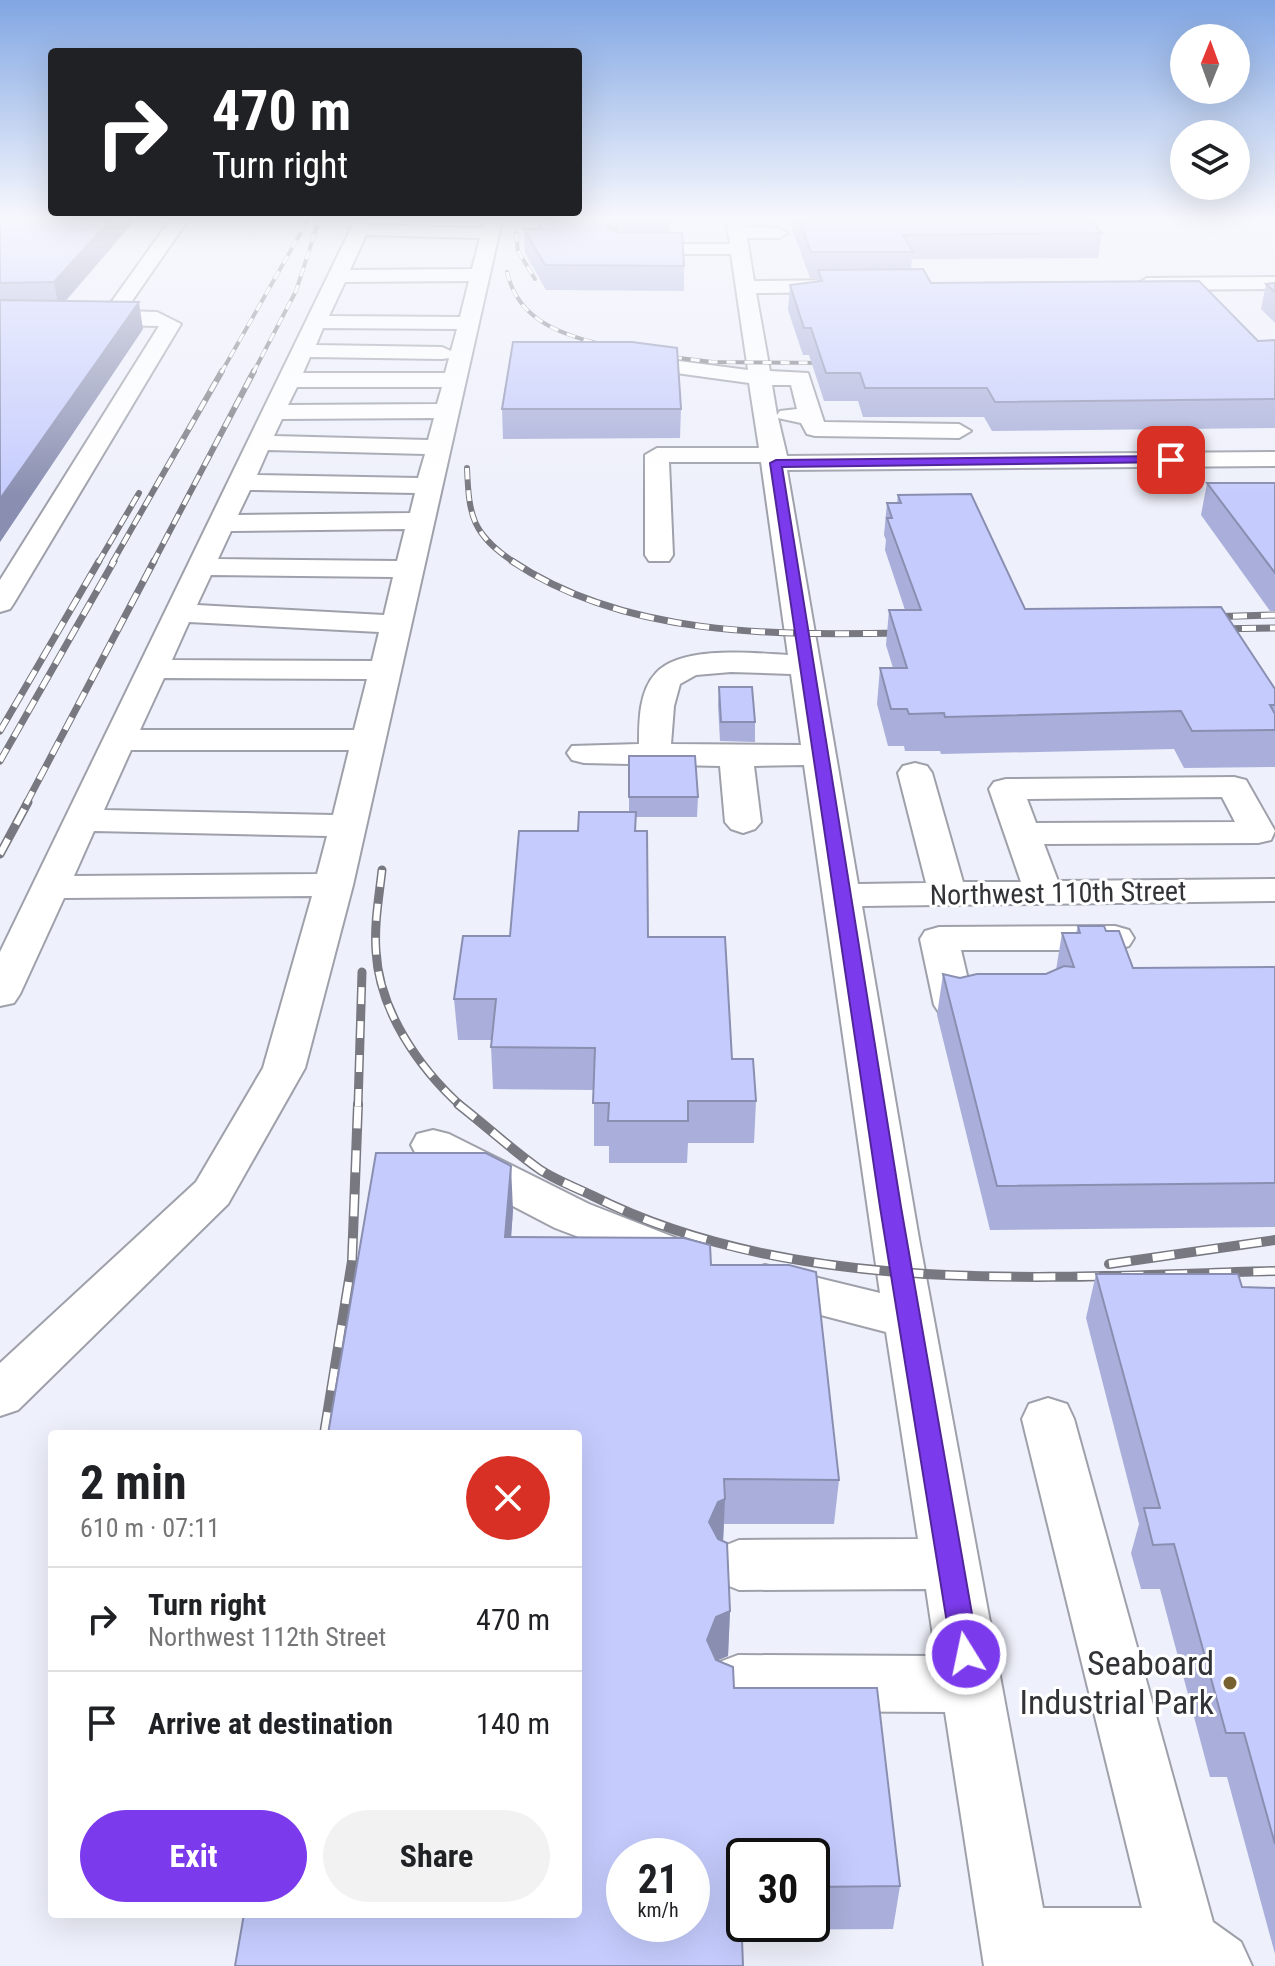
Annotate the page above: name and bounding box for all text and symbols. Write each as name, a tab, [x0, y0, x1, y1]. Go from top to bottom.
north arrow	[1170, 24, 1250, 104]
map controls	[1170, 24, 1250, 200]
text: 470 m	[212, 78, 351, 144]
icon: right	[80, 80, 184, 184]
button: layers	[1170, 120, 1250, 200]
text: Turn right	[212, 145, 348, 187]
pin	[1137, 426, 1205, 494]
icon: arrive	[1149, 438, 1193, 482]
street label: Northwest 110th Street	[929, 874, 1187, 912]
text: 2 min	[80, 1454, 187, 1511]
button: close	[466, 1456, 550, 1540]
text: 610 m · 07:11	[80, 1513, 220, 1543]
text: Turn right	[148, 1587, 266, 1622]
icon: right	[80, 1597, 124, 1641]
text: 470 m	[476, 1602, 550, 1637]
position arrow	[924, 1612, 1008, 1696]
text: Northwest 112th Street	[148, 1622, 386, 1652]
place label: Seaboard Industrial Park	[1019, 1643, 1215, 1722]
marker: Seaboard Industrial Park	[1221, 1674, 1239, 1692]
icon: arrive	[80, 1701, 124, 1745]
text: Arrive at destination	[148, 1706, 393, 1741]
text: 140 m	[476, 1706, 550, 1741]
button: Exit	[80, 1810, 307, 1902]
button: Share	[323, 1810, 550, 1902]
speed limit sign: 30	[726, 1838, 830, 1942]
text: 21	[638, 1856, 678, 1903]
text: km/h	[637, 1898, 679, 1922]

